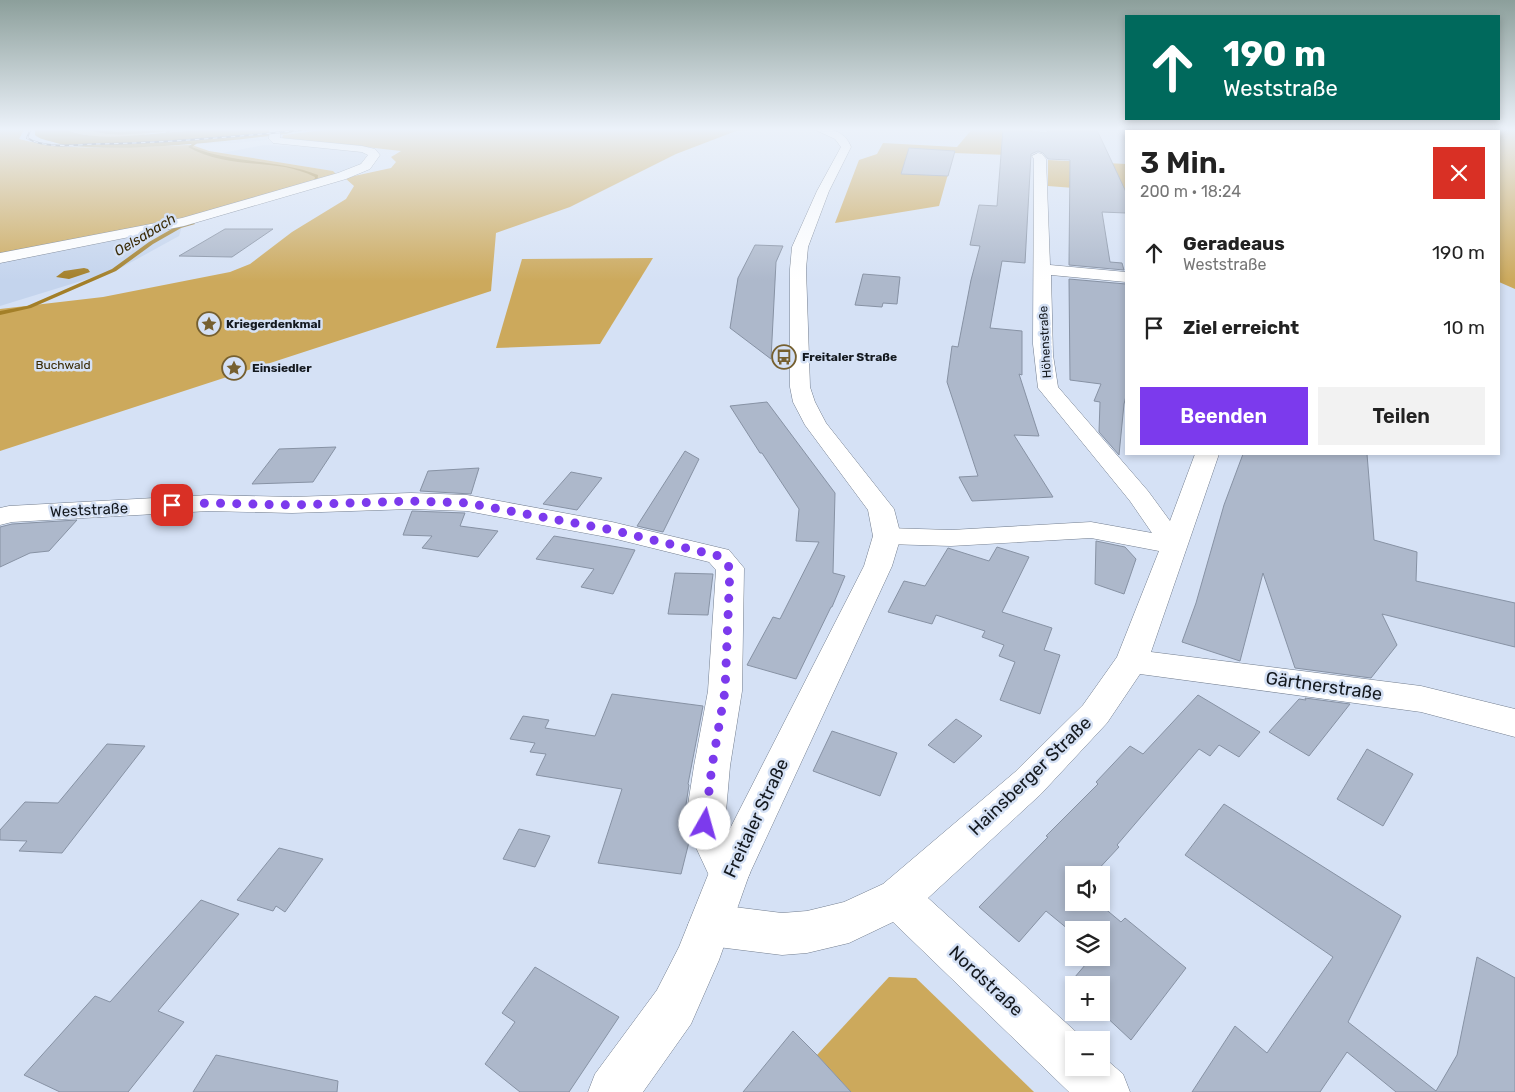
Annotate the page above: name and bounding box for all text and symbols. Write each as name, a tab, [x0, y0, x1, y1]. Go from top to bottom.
text: 190 m	[1223, 33, 1326, 75]
icon: ahead	[1140, 35, 1205, 100]
text: Weststraße	[1223, 75, 1338, 102]
text: 3 Min.	[1140, 145, 1226, 181]
button: close	[1433, 147, 1485, 199]
text: 200 m · 18:24	[1140, 182, 1241, 201]
water label: Oelsabach	[111, 210, 179, 260]
text: Geradeaus	[1183, 232, 1285, 255]
icon: ahead	[1140, 239, 1168, 267]
text: 190 m	[1432, 241, 1485, 264]
text: Weststraße	[1183, 255, 1266, 274]
street label: Höhenstraße	[1036, 305, 1054, 379]
place icon: Kriegerdenkmal	[196, 311, 222, 337]
icon: arrive	[1140, 314, 1168, 342]
text: Ziel erreicht	[1183, 316, 1299, 339]
text: 10 m	[1443, 316, 1485, 339]
place label: Kriegerdenkmal	[226, 317, 321, 331]
bus stop icon: Freitaler Straße	[771, 344, 797, 370]
place label: Freitaler Straße	[802, 350, 897, 364]
place icon: Einsiedler	[221, 355, 247, 381]
park label: Buchwald	[35, 358, 91, 372]
place label: Einsiedler	[252, 361, 312, 375]
button: Beenden	[1140, 387, 1308, 445]
button: Teilen	[1318, 387, 1485, 445]
pin	[151, 484, 193, 526]
icon: arrive	[158, 491, 186, 519]
street label: Weststraße	[49, 499, 129, 521]
street label: Gärtnerstraße	[1264, 667, 1384, 705]
street label: Hainsberger Straße	[964, 712, 1096, 840]
street label: Freitaler Straße	[719, 755, 793, 881]
position arrow	[678, 797, 730, 849]
map controls	[1065, 866, 1110, 1076]
button: sound	[1065, 866, 1110, 911]
button: layers	[1065, 921, 1110, 966]
street label: Nordstraße	[944, 941, 1028, 1021]
button: +	[1065, 976, 1110, 1021]
button: −	[1065, 1031, 1110, 1076]

